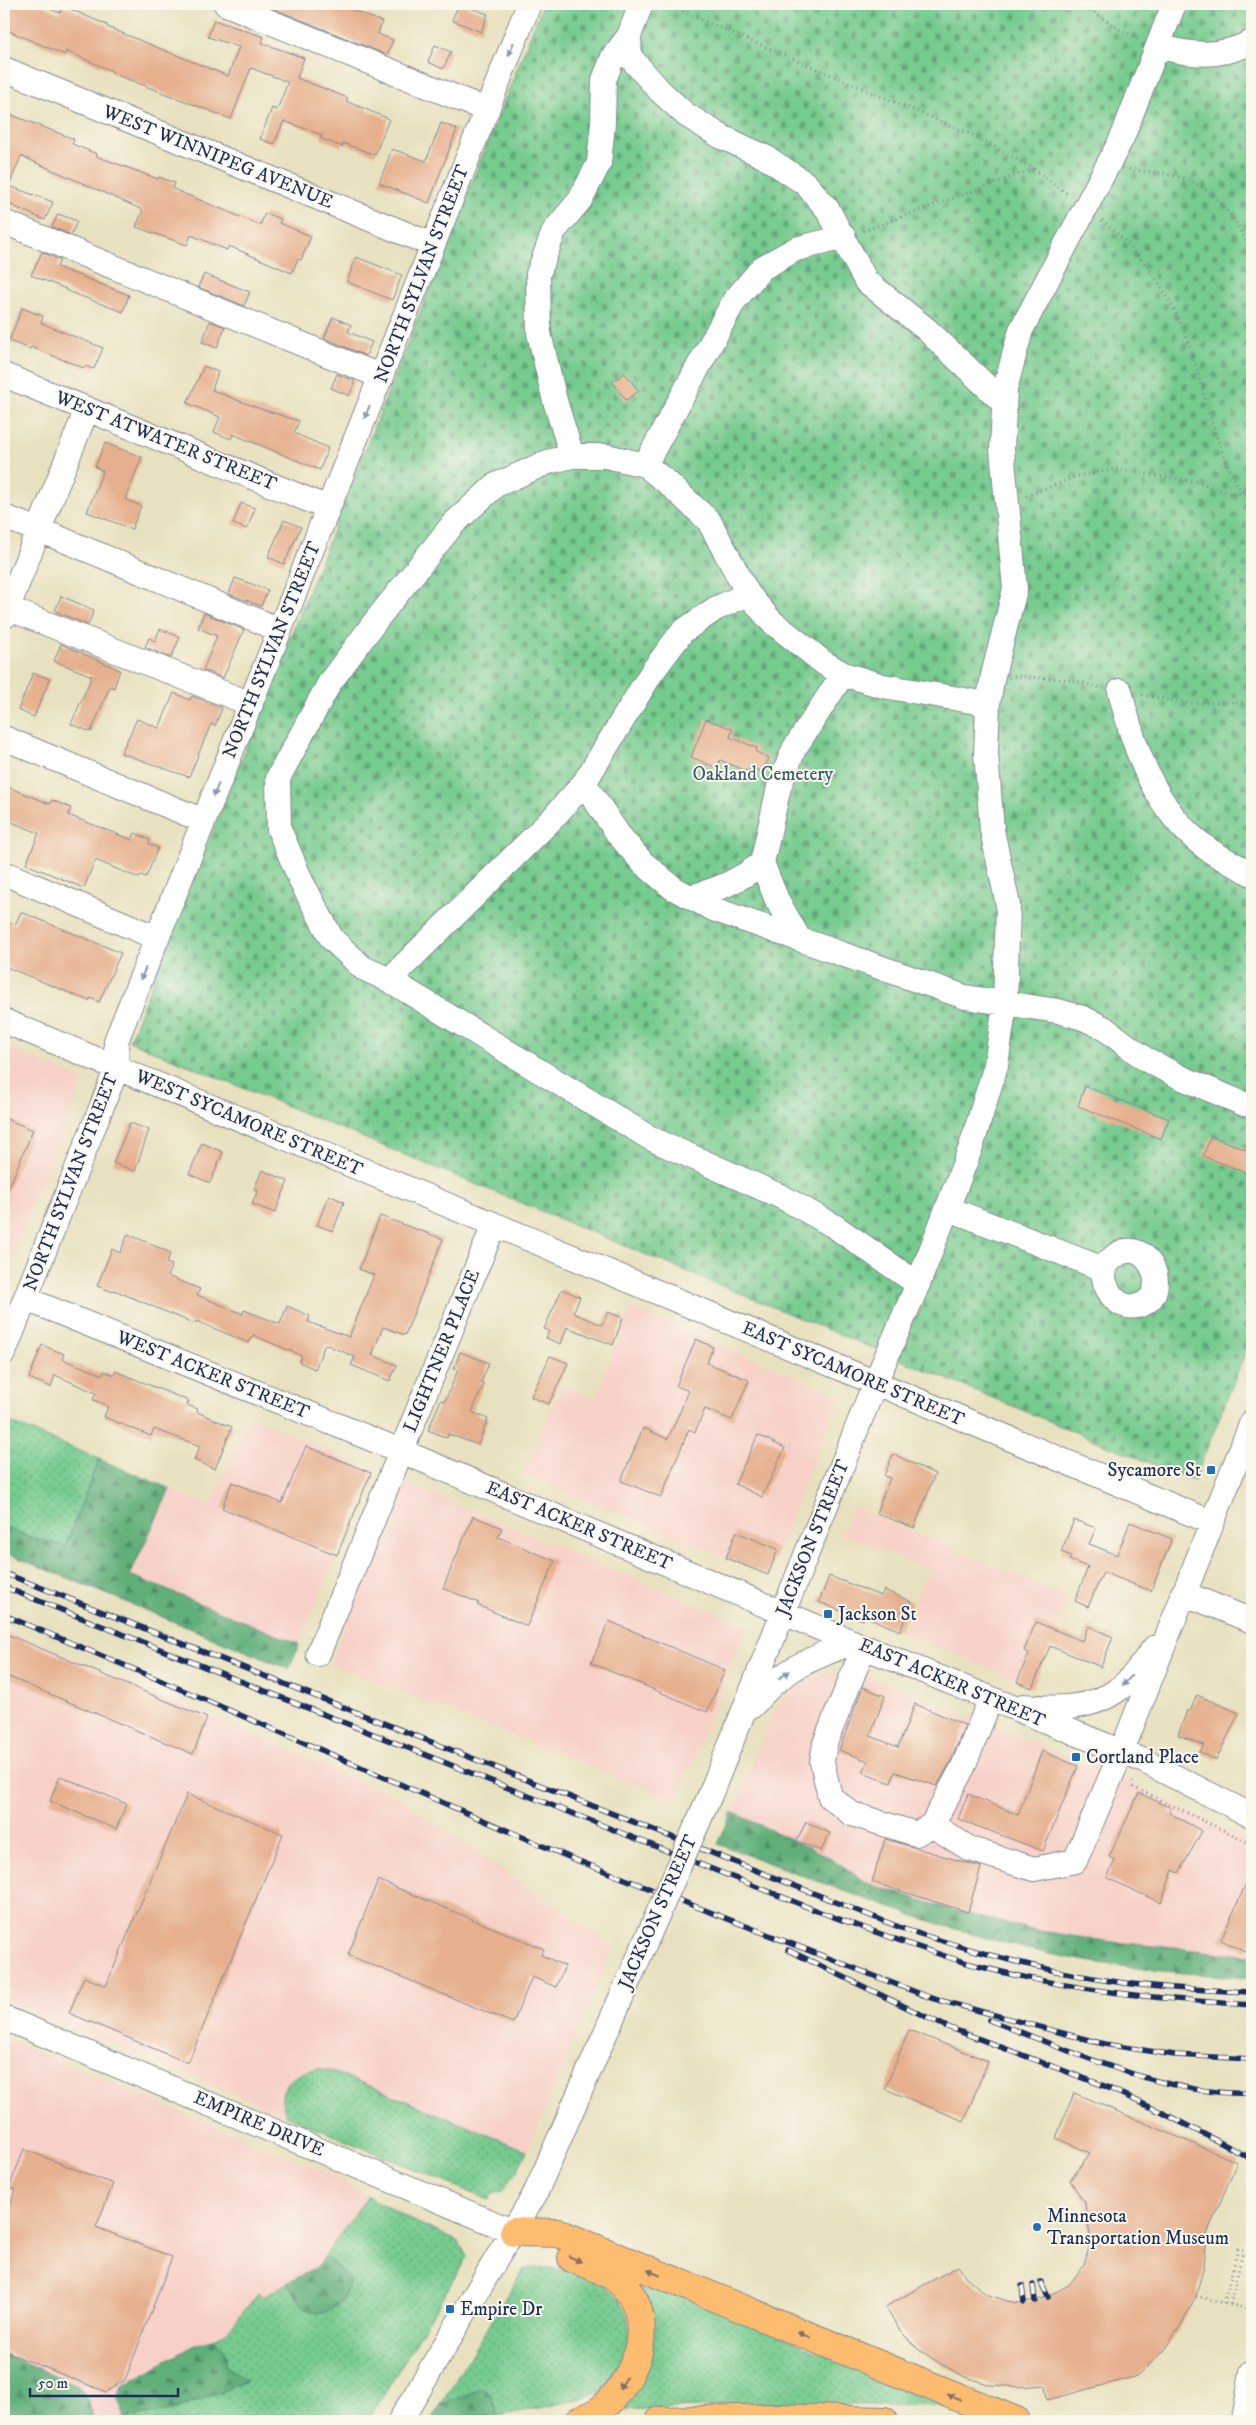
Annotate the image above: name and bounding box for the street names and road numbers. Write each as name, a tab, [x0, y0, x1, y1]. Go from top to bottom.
street label: WEST WINNIPEG AVENUE	[99, 100, 336, 214]
street label: NORTH SYLVAN STREET	[370, 161, 474, 386]
street label: WEST ATWATER STREET	[51, 386, 281, 496]
street label: NORTH SYLVAN STREET	[218, 538, 326, 762]
street label: WEST SYCAMORE STREET	[131, 1064, 367, 1182]
street label: NORTH SYLVAN STREET	[19, 1069, 123, 1294]
street label: LIGHTNER PLACE	[399, 1266, 485, 1436]
street label: EAST SYCAMORE STREET	[738, 1317, 968, 1432]
street label: WEST ACKER STREET	[112, 1325, 313, 1424]
street label: JACKSON STREET	[770, 1456, 855, 1621]
street label: EAST ACKER STREET	[482, 1476, 676, 1576]
street label: EAST ACKER STREET	[855, 1633, 1049, 1733]
street label: JACKSON STREET	[613, 1831, 703, 1994]
street label: EMPIRE DRIVE	[190, 2086, 328, 2162]

